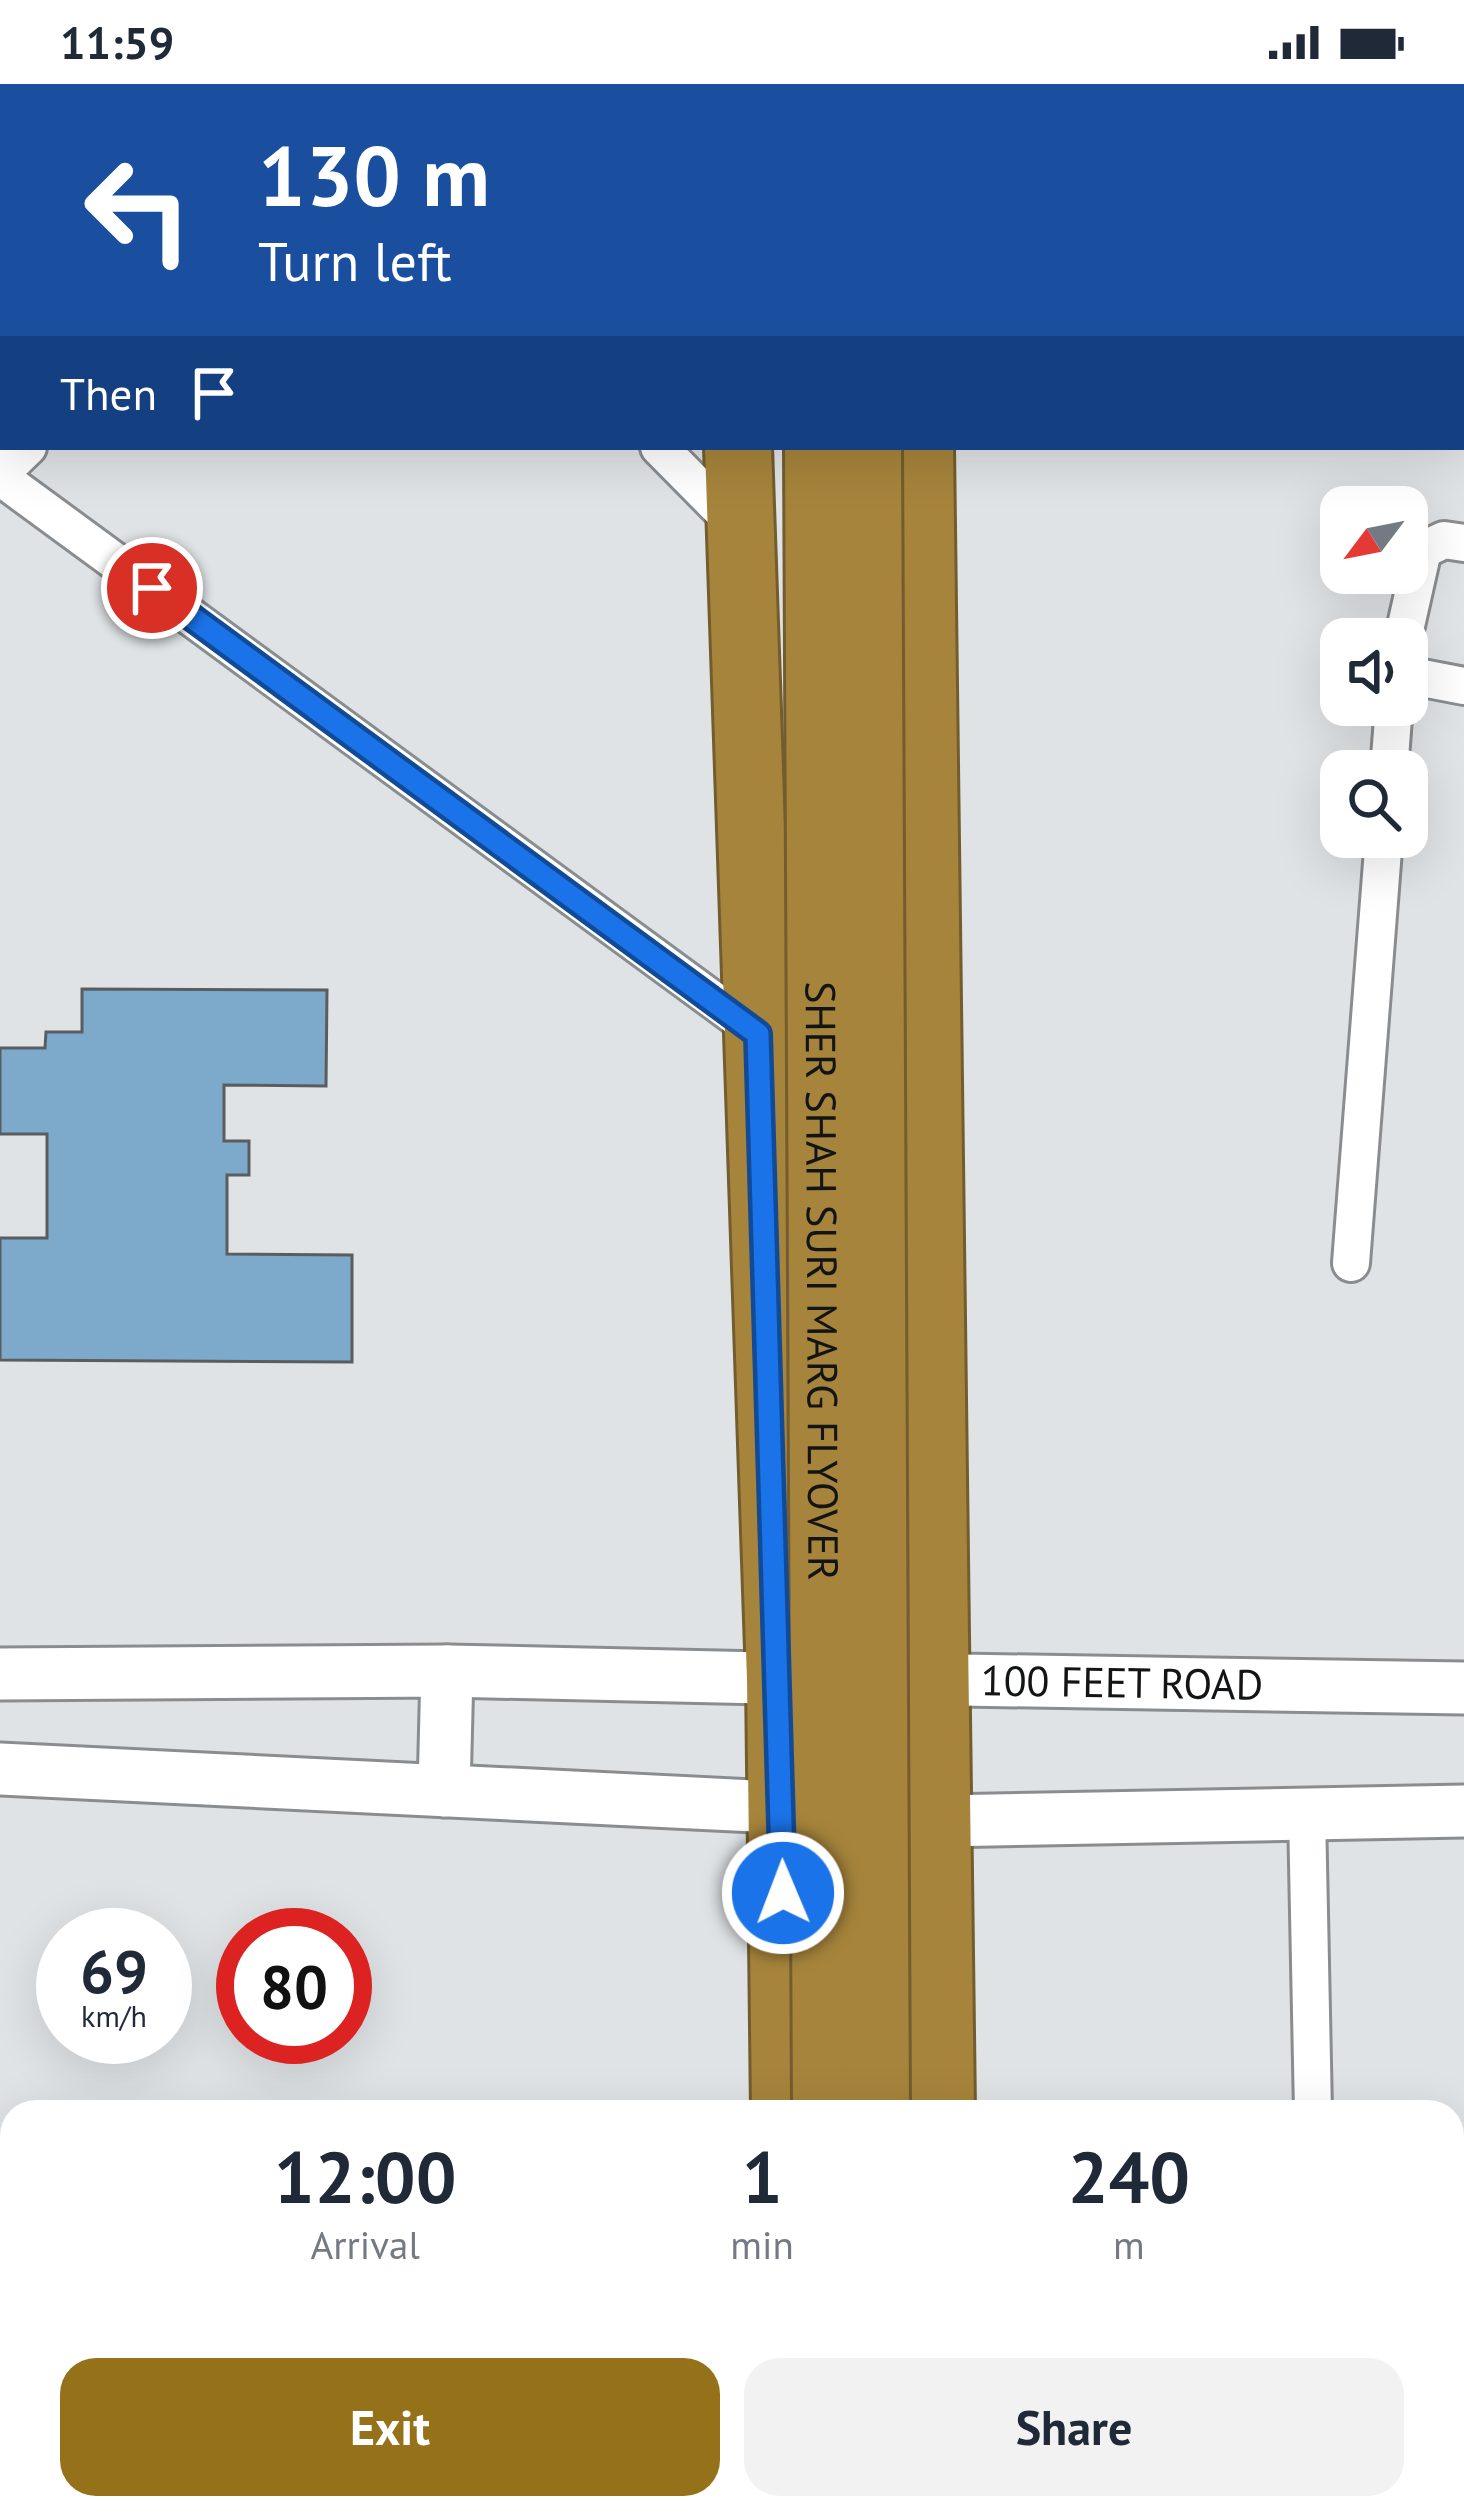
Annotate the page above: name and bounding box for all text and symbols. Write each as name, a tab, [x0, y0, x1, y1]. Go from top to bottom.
text: 11:59	[60, 13, 174, 71]
text: 130 m	[258, 120, 490, 229]
icon: left	[60, 132, 216, 288]
text: Turn left	[258, 226, 452, 296]
icon: arrive	[181, 360, 247, 426]
text: Then	[60, 364, 157, 422]
north arrow	[1320, 486, 1428, 594]
map controls	[1320, 486, 1428, 858]
pin	[101, 537, 203, 639]
icon: arrive	[119, 555, 185, 621]
button: sound	[1320, 618, 1428, 726]
button: search	[1320, 750, 1428, 858]
street label: SHER SHAH SURI MARG FLYOVER	[794, 981, 851, 1581]
street label: 100 FEET ROAD	[980, 1652, 1264, 1712]
position arrow	[720, 1830, 846, 1956]
speed limit sign: 80	[216, 1908, 372, 2064]
text: 69	[80, 1932, 148, 2010]
text: km/h	[81, 1996, 147, 2035]
text: 12:00	[274, 2130, 457, 2223]
text: 1	[742, 2130, 783, 2223]
text: 240	[1068, 2130, 1190, 2223]
text: Arrival	[311, 2219, 420, 2270]
text: min	[730, 2219, 794, 2270]
text: m	[1113, 2219, 1145, 2270]
button: Exit	[60, 2358, 720, 2496]
button: Share	[744, 2358, 1404, 2496]

